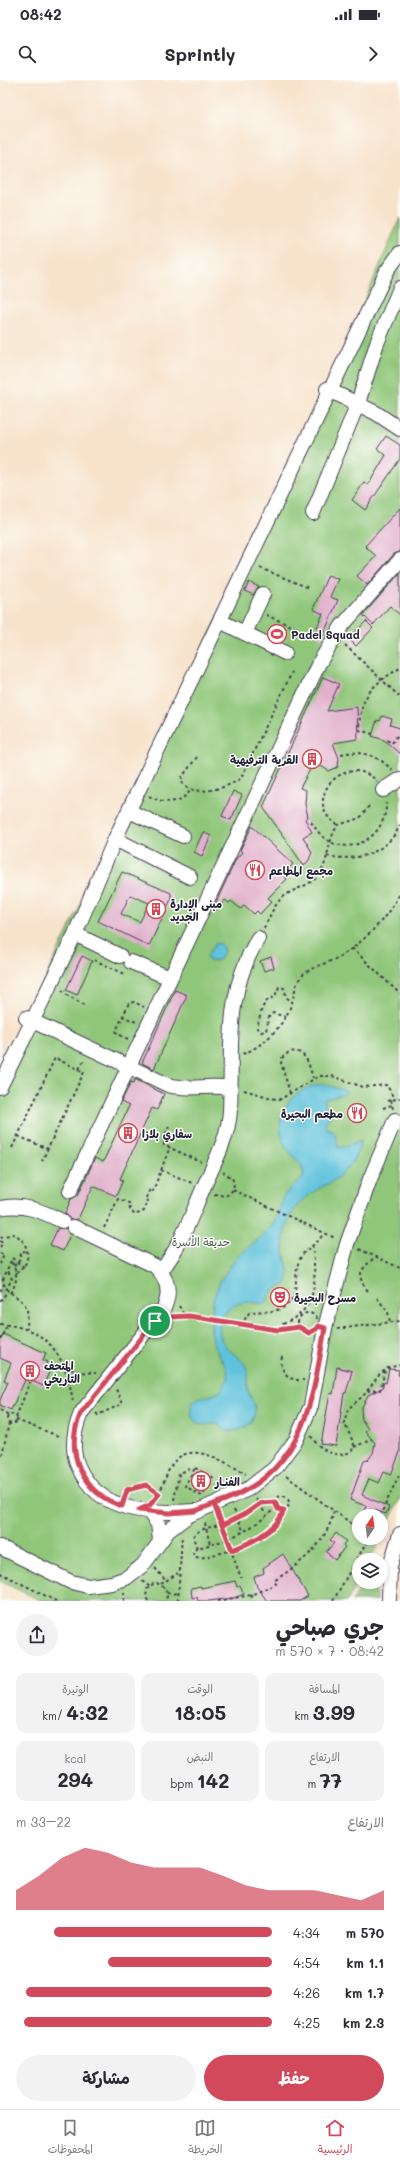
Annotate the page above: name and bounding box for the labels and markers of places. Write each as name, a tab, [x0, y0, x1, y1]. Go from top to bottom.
sports icon: Padel Squad	[266, 623, 288, 645]
place label: Padel Squad	[291, 627, 360, 642]
building icon: القرية الترفيهية	[301, 748, 323, 770]
place label: القرية الترفيهية	[230, 752, 298, 767]
restaurant icon: مجمع المطاعم	[244, 859, 266, 881]
place label: مجمع المطاعم	[269, 863, 333, 880]
place label: مبنى الإدارة الجديد	[170, 896, 222, 924]
building icon: مبنى الإدارة الجديد	[145, 898, 167, 920]
restaurant icon: مطعم البحيرة	[346, 1102, 368, 1124]
place label: مطعم البحيرة	[281, 1106, 343, 1123]
building icon: سفاري بلازا	[117, 1122, 139, 1144]
place label: سفاري بلازا	[142, 1126, 192, 1143]
theatre icon: مسرح البحيرة	[269, 1286, 291, 1308]
place label: مسرح البحيرة	[294, 1290, 356, 1305]
pin	[138, 1304, 172, 1338]
place label: المتحف التاريخي	[44, 1358, 80, 1389]
building icon: المتحف التاريخي	[19, 1360, 41, 1382]
building icon: الفنـار	[190, 1470, 212, 1492]
place label: الفنـار	[214, 1474, 240, 1489]

